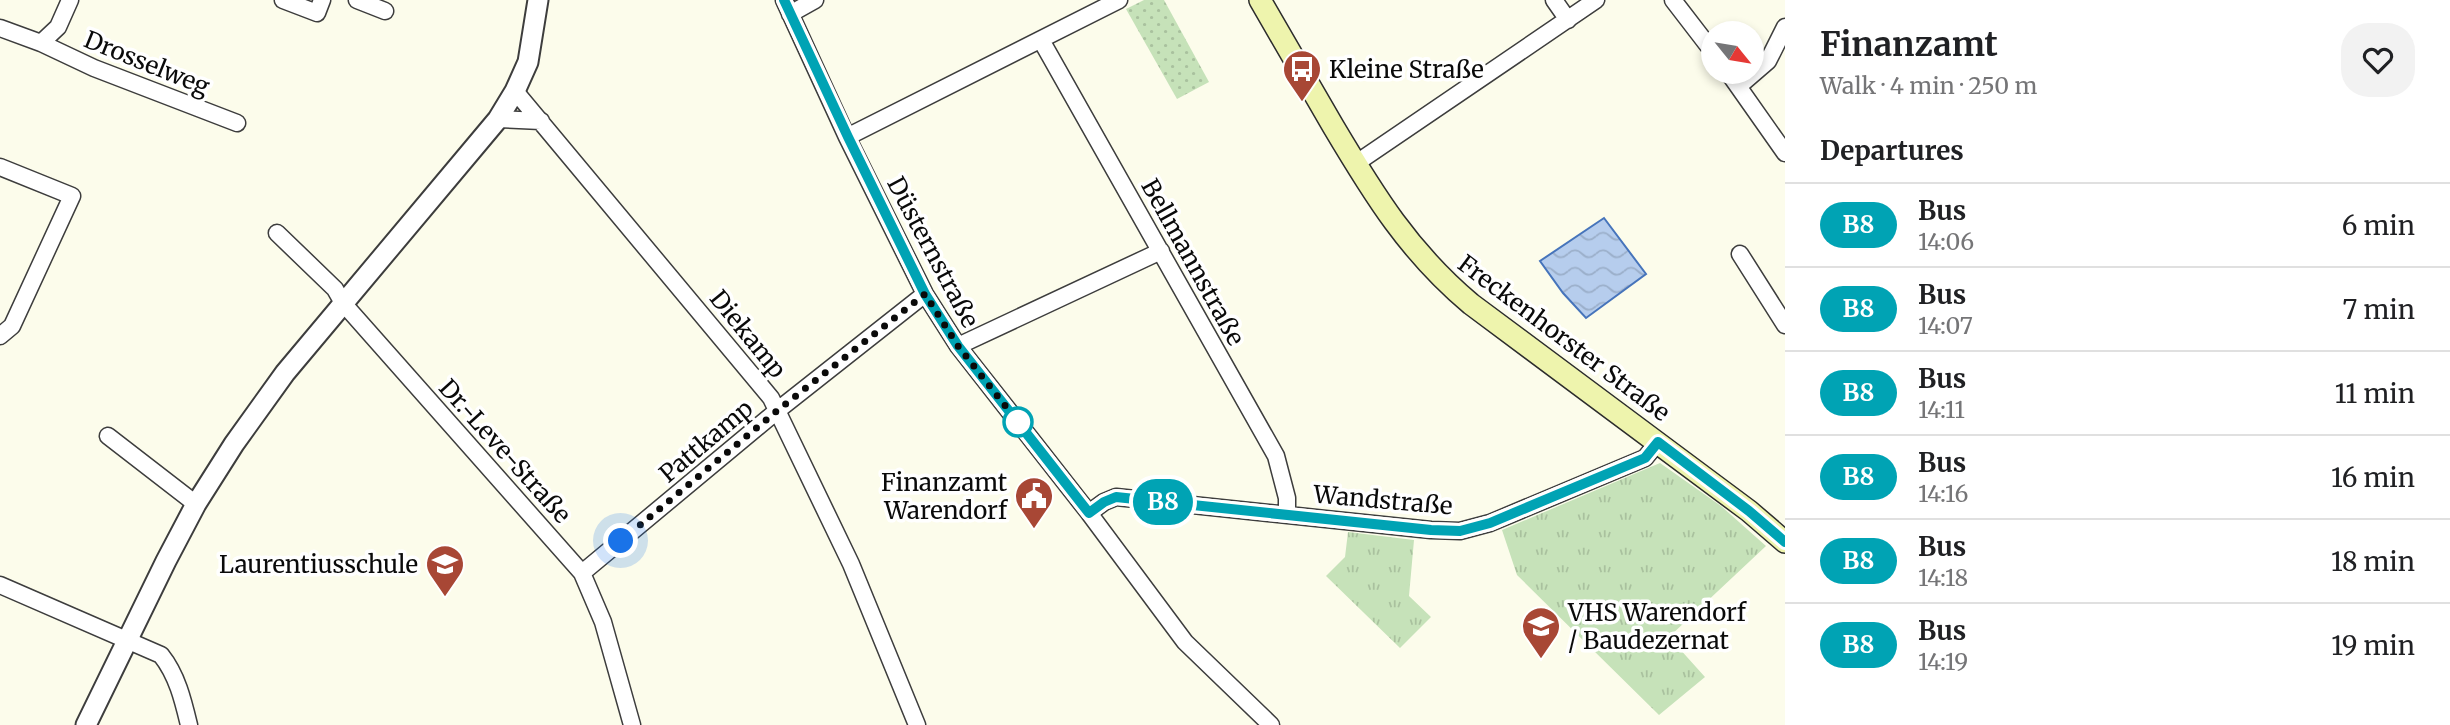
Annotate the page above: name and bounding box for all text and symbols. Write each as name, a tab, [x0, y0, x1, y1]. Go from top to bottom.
north arrow	[1701, 21, 1764, 84]
map controls	[1701, 21, 1764, 84]
button: heart	[2341, 23, 2415, 97]
street label: Drosselweg	[80, 24, 215, 102]
text: Finanzamt	[1820, 24, 1998, 65]
bus stop icon: Kleine Straße	[1281, 48, 1323, 103]
place label: Kleine Straße	[1329, 54, 1484, 85]
text: Walk · 4 min · 250 m	[1820, 71, 2037, 100]
text: Departures	[1820, 134, 1964, 167]
street label: Düsternstraße	[880, 171, 986, 333]
street label: Bellmannstraße	[1134, 173, 1252, 351]
text: Bus	[1918, 194, 1966, 227]
text: B8	[1842, 209, 1875, 240]
text: 6 min	[2342, 209, 2415, 242]
text: 14:06	[1918, 227, 1974, 256]
street label: Freckenhorster Straße	[1452, 248, 1676, 428]
text: Bus	[1918, 278, 1966, 311]
street label: Diekamp	[703, 284, 793, 384]
text: B8	[1842, 293, 1875, 324]
text: 7 min	[2343, 293, 2415, 326]
text: 14:07	[1918, 311, 1973, 340]
text: Bus	[1918, 362, 1966, 395]
street label: Dr.-Leve-Straße	[432, 373, 578, 529]
text: B8	[1842, 377, 1875, 408]
text: 11 min	[2335, 377, 2415, 410]
street label: Pattkamp	[653, 393, 759, 489]
text: 14:11	[1918, 395, 1965, 424]
unlabelled marker	[1003, 407, 1033, 437]
text: Bus	[1918, 446, 1966, 479]
text: B8	[1842, 461, 1875, 492]
text: 16 min	[2331, 461, 2415, 494]
place label: Finanzamt Warendorf	[881, 467, 1008, 526]
public building icon: Finanzamt Warendorf	[1013, 475, 1055, 530]
street label: Wandstraße	[1311, 478, 1454, 522]
line badge: B8	[1132, 479, 1194, 525]
text: 14:16	[1918, 479, 1968, 508]
text: B8	[1147, 486, 1179, 517]
your location	[603, 523, 638, 558]
text: Bus	[1918, 530, 1966, 563]
school or university icon: Laurentiusschule	[424, 543, 466, 598]
text: B8	[1842, 545, 1875, 576]
text: 18 min	[2331, 545, 2415, 578]
place label: Laurentiusschule	[219, 549, 418, 580]
text: 14:18	[1918, 563, 1968, 592]
place label: VHS Warendorf / Baudezernat	[1567, 597, 1747, 656]
school or university icon: VHS Warendorf / Baudezernat	[1520, 605, 1562, 660]
text: Bus	[1918, 614, 1966, 647]
text: B8	[1842, 629, 1875, 660]
text: 19 min	[2331, 629, 2415, 662]
text: 14:19	[1918, 647, 1968, 676]

